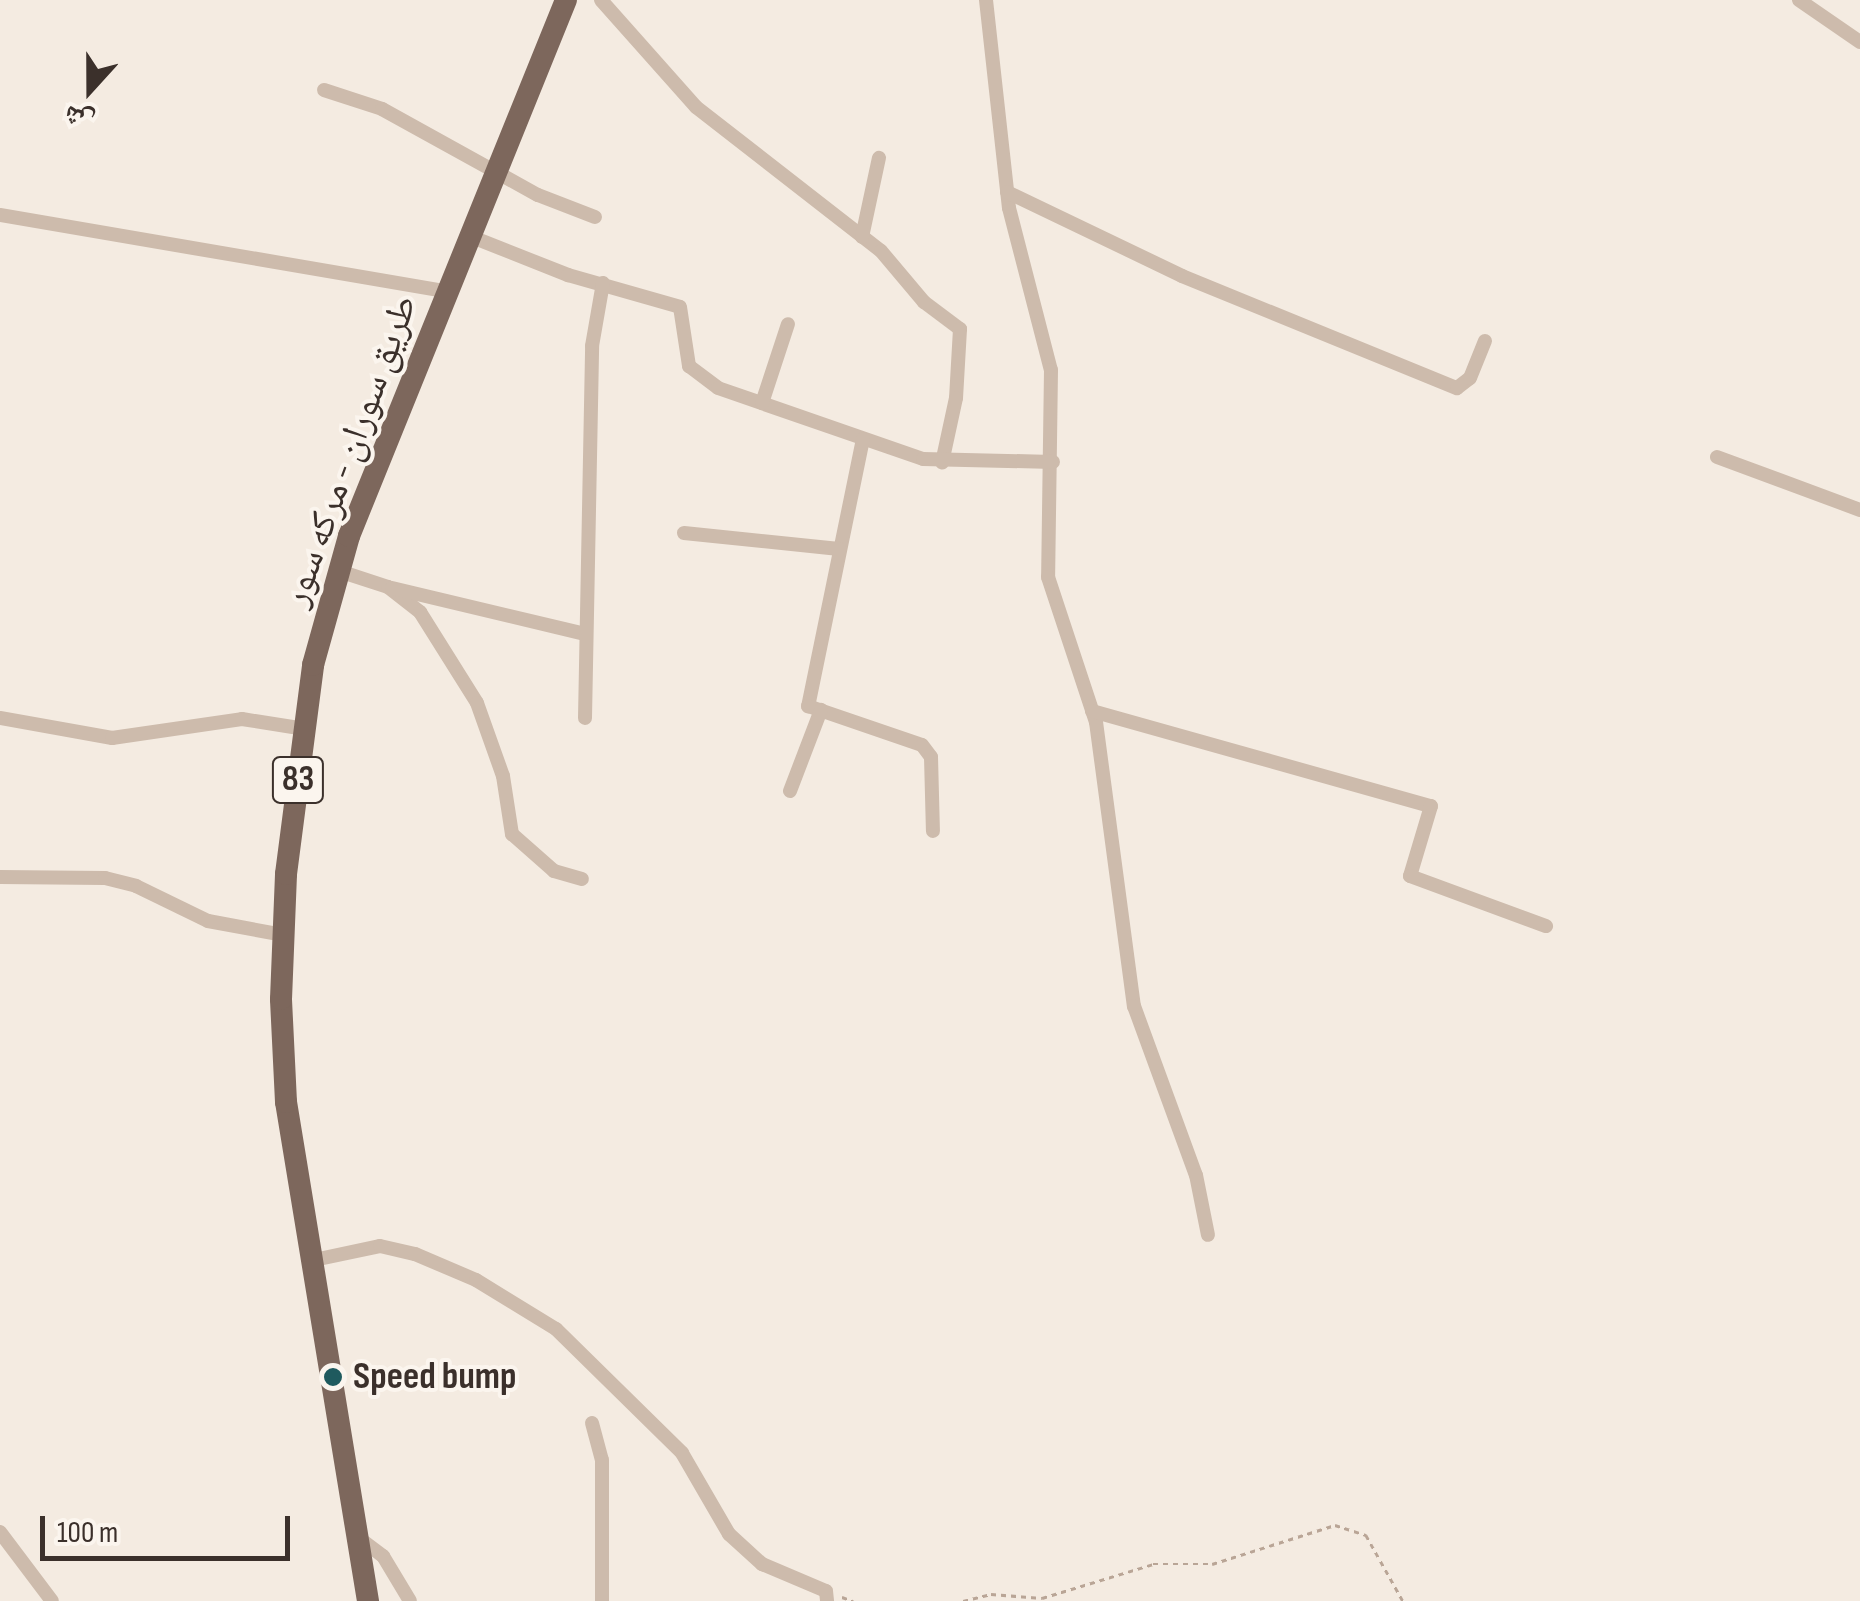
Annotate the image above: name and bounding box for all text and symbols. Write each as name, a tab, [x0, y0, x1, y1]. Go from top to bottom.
north arrow	[40, 40, 140, 140]
text: ش	[59, 98, 99, 139]
street label: طريق سوران - مركه سور	[273, 289, 427, 613]
road number: 83	[270, 750, 326, 810]
place label: Speed bump	[353, 1354, 516, 1400]
marker: Speed bump	[322, 1366, 344, 1388]
scale bar	[45, 1496, 295, 1558]
text: 100 m	[57, 1515, 118, 1551]

